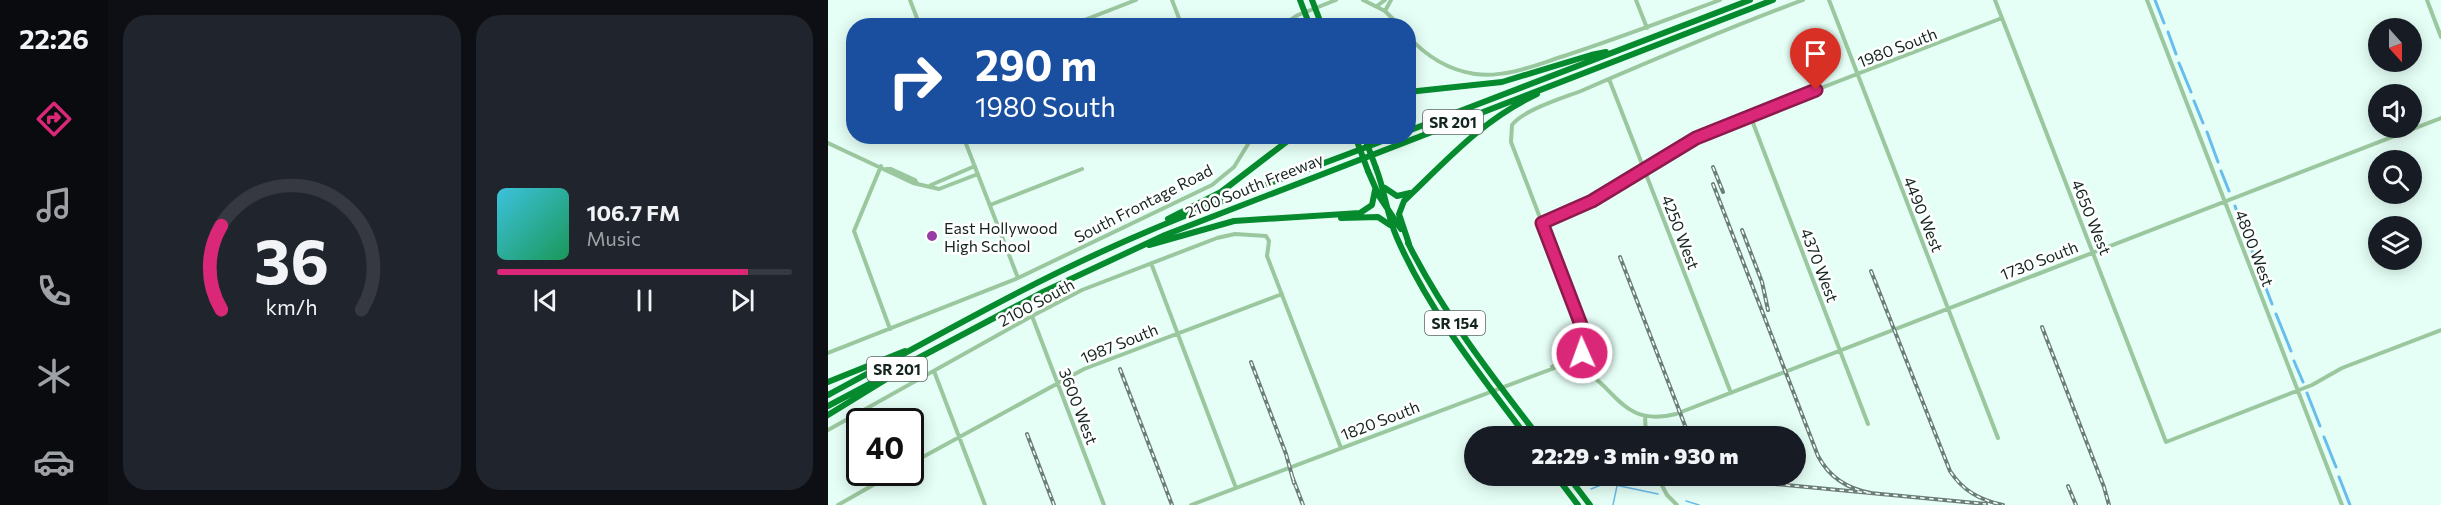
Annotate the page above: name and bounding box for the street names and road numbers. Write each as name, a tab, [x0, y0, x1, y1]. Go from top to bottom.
street label: 1980 South	[1855, 23, 1939, 71]
road number: SR 201	[1423, 110, 1483, 134]
street label: 2100 South Freeway	[1182, 149, 1326, 221]
street label: South Frontage Road	[1071, 160, 1215, 246]
street label: 4490 West	[1900, 173, 1948, 255]
street label: 4650 West	[2068, 177, 2116, 258]
street label: 4250 West	[1658, 192, 1704, 272]
street label: 4800 West	[2232, 207, 2278, 289]
street label: 4370 West	[1797, 225, 1843, 305]
street label: 1730 South	[1998, 237, 2080, 283]
street label: 2100 South	[995, 274, 1077, 330]
road number: SR 154	[1425, 311, 1485, 335]
street label: 1987 South	[1078, 319, 1160, 367]
road number: SR 201	[867, 357, 927, 381]
street label: 3600 West	[1056, 365, 1102, 447]
street label: 1820 South	[1338, 396, 1422, 444]

